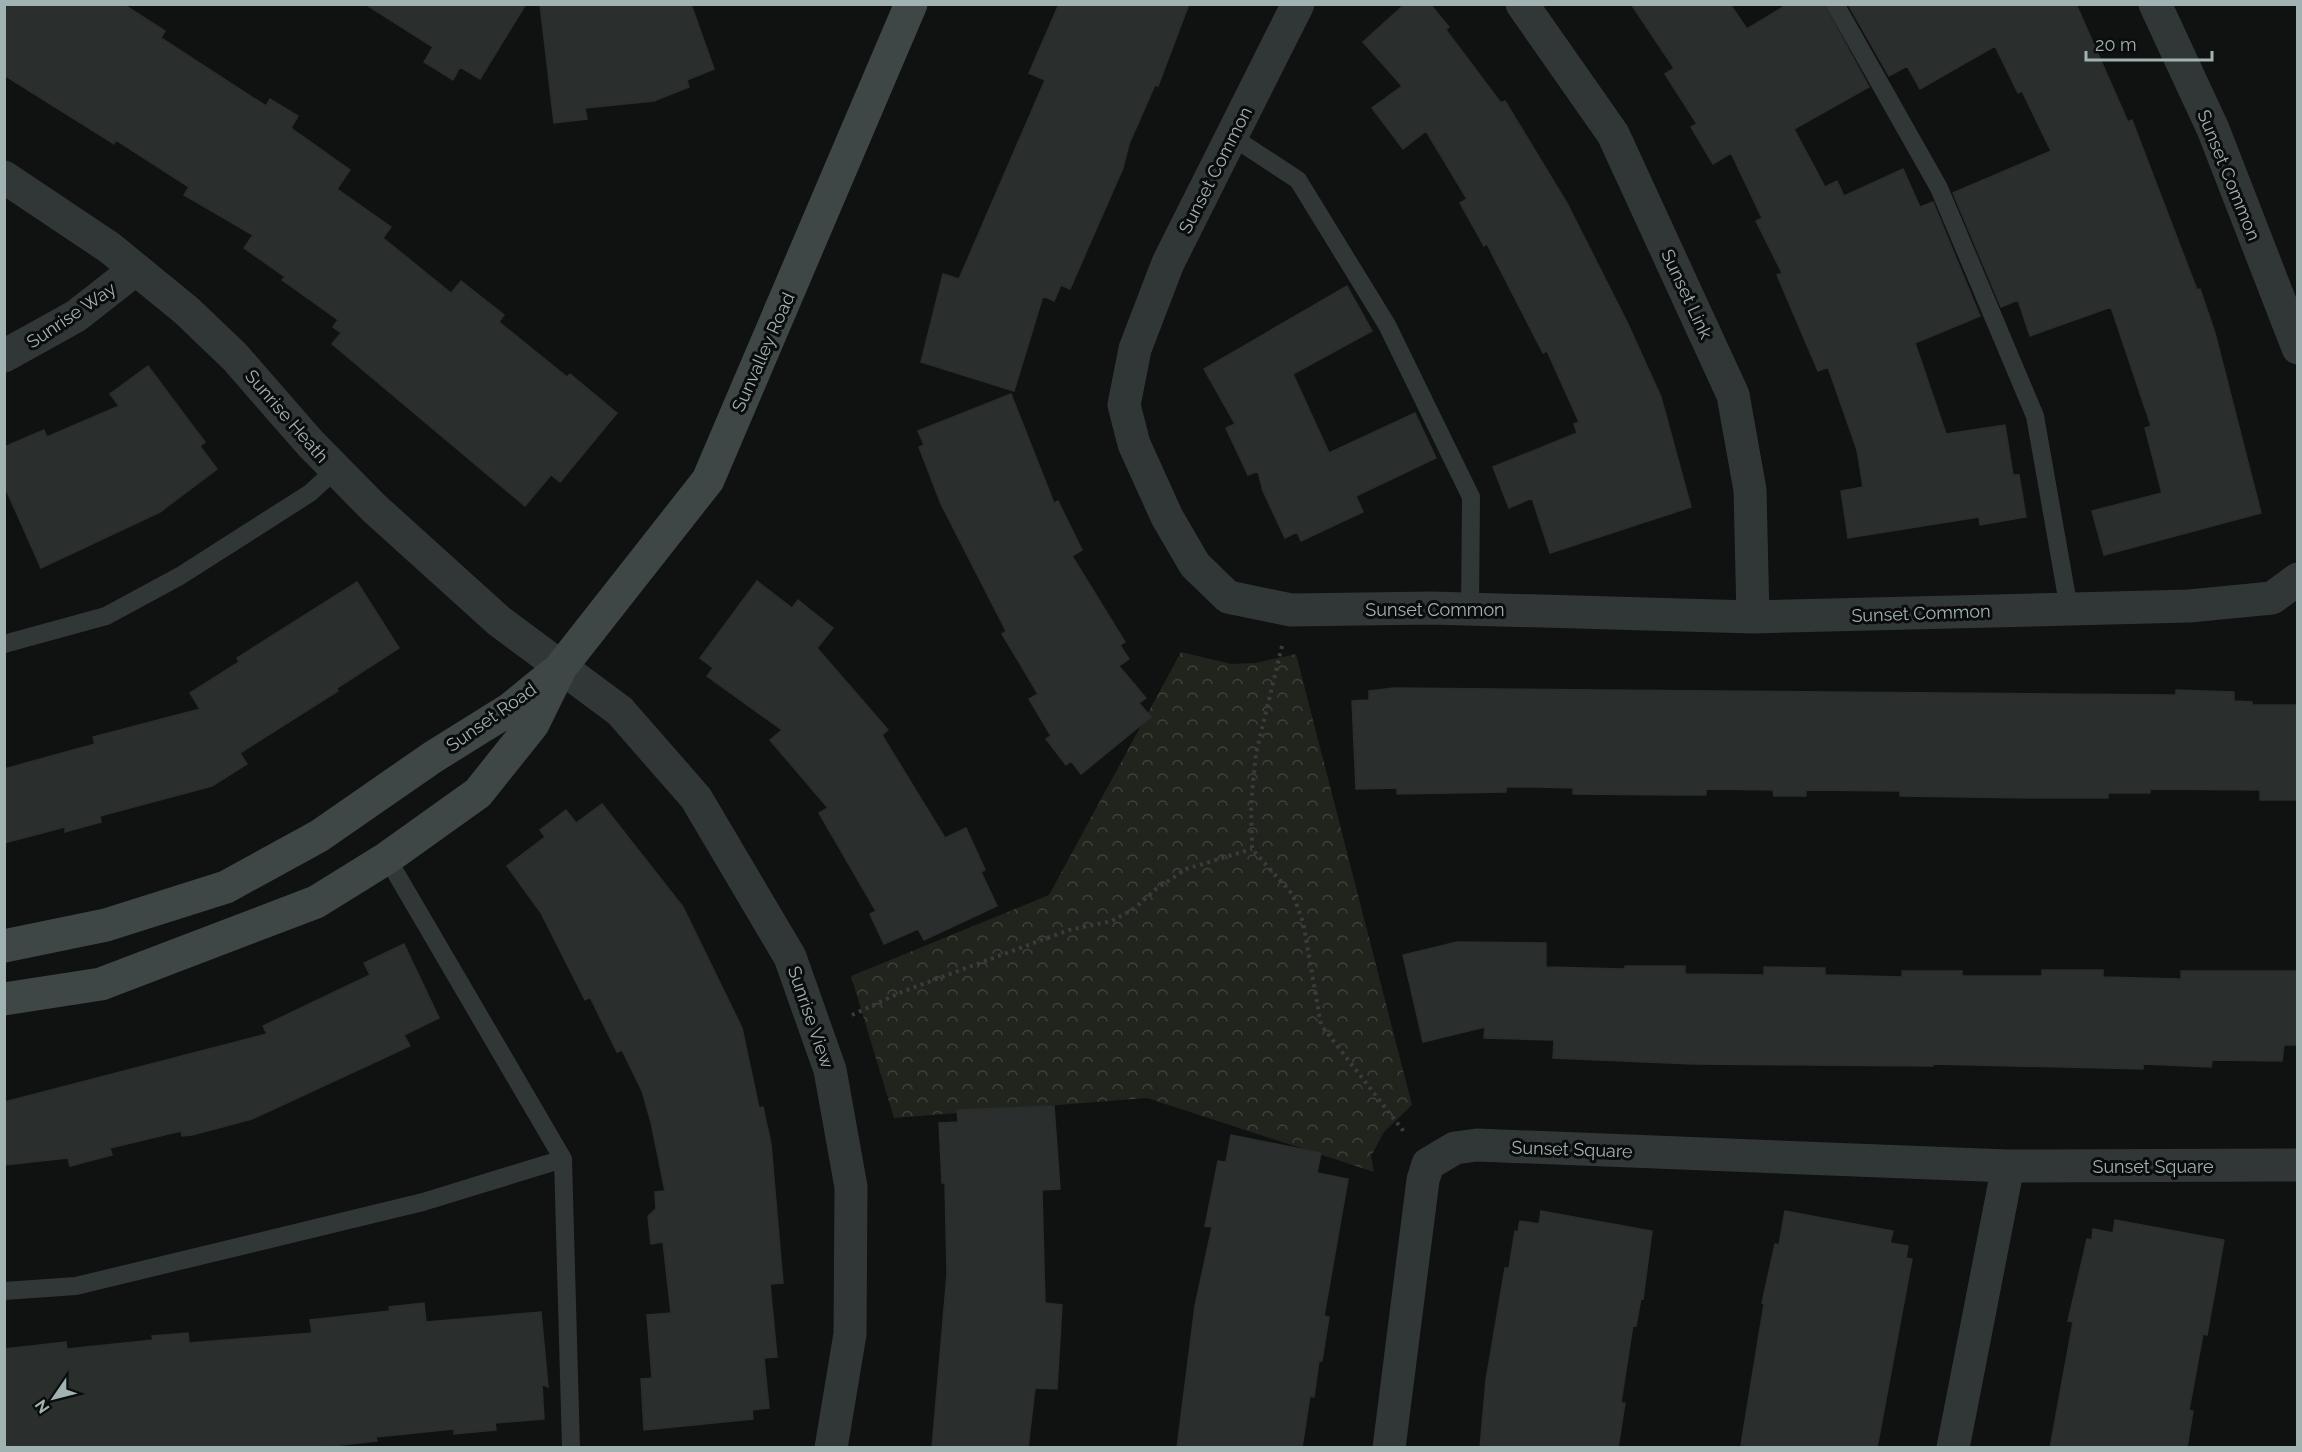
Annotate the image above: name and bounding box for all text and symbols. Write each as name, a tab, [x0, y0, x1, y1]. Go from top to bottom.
scale bar	[2086, 24, 2212, 62]
text: 20 m	[2095, 34, 2137, 55]
street label: Sunset Common	[1174, 103, 1256, 237]
street label: Sunset Common	[2193, 107, 2265, 243]
street label: Sunset Link	[1657, 246, 1717, 343]
street label: Sunrise Way	[23, 277, 120, 352]
street label: Sunvalley Road	[727, 289, 799, 415]
street label: Sunrise Heath	[241, 365, 333, 467]
street label: Sunset Common	[1365, 599, 1505, 620]
street label: Sunset Common	[1851, 600, 1991, 626]
street label: Sunset Road	[442, 678, 540, 756]
street label: Sunrise View	[784, 963, 838, 1071]
street label: Sunset Square	[1511, 1136, 1633, 1162]
street label: Sunset Square	[2092, 1156, 2214, 1177]
north arrow	[24, 1368, 84, 1428]
text: N	[31, 1396, 53, 1417]

